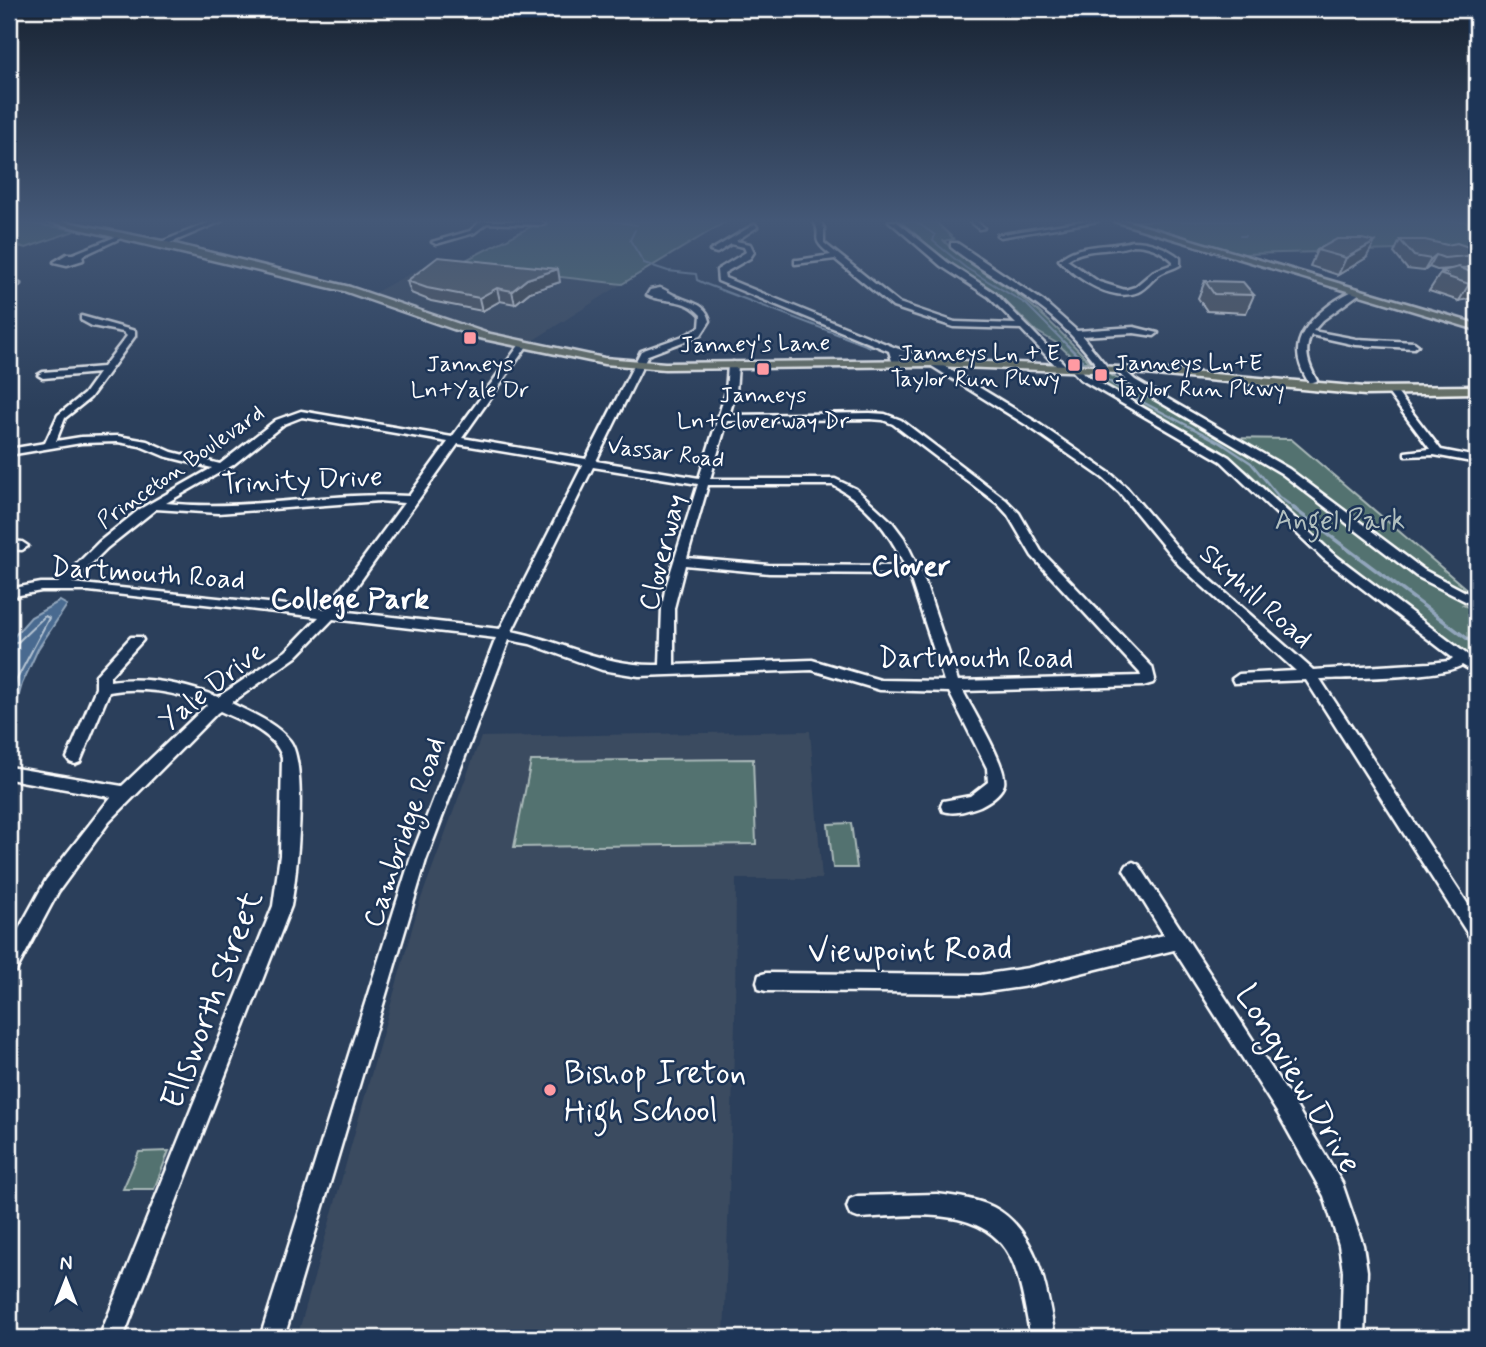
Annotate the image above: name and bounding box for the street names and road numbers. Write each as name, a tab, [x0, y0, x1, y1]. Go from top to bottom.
street label: Janney's Lane	[680, 329, 830, 361]
street label: Princeton Boulevard	[92, 399, 271, 537]
street label: Vassar Road	[605, 432, 726, 476]
street label: Trinity Drive	[221, 459, 384, 504]
street label: Cloverway	[631, 490, 696, 615]
street label: Skyhill Road	[1191, 536, 1320, 658]
street label: Dartmouth Road	[49, 549, 246, 600]
street label: Yale Drive	[152, 634, 273, 740]
street label: Dartmouth Road	[879, 641, 1073, 678]
street label: Cambridge Road	[355, 733, 457, 934]
street label: Ellsworth Street	[151, 885, 275, 1115]
street label: Viewpoint Road	[807, 927, 1013, 975]
street label: Longview Drive	[1222, 977, 1371, 1183]

